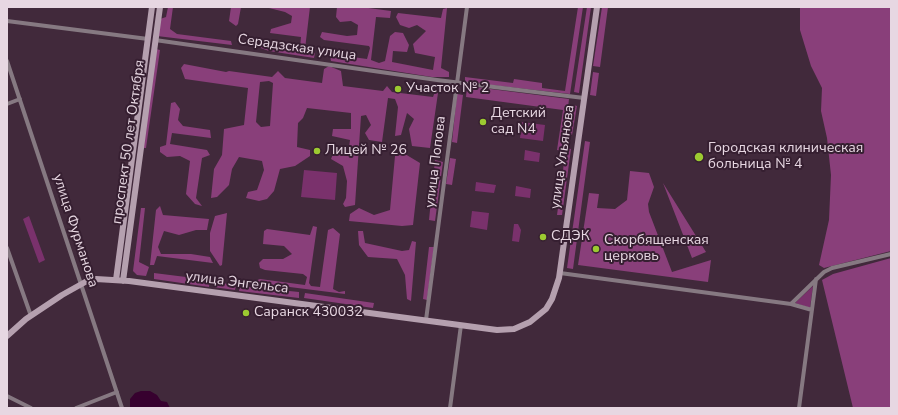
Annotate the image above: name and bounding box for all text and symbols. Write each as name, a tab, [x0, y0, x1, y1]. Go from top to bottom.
street label: Серадзская улица	[237, 31, 357, 65]
street label: проспект 50 лет Октября	[109, 59, 149, 225]
place label: Участок № 2	[406, 81, 489, 97]
marker: Участок № 2	[393, 84, 403, 94]
street label: улица Ульянова	[547, 104, 579, 210]
place label: Детский сад N4	[491, 106, 546, 138]
street label: улица Попова	[422, 115, 450, 209]
marker: Детский сад N4	[478, 117, 488, 127]
place label: Городская клиническая больница № 4	[708, 141, 863, 174]
place label: Лицей № 26	[325, 143, 407, 159]
marker: Лицей № 26	[312, 146, 322, 156]
marker: Городская клиническая больница № 4	[693, 151, 705, 163]
street label: улица Фурманова	[49, 172, 101, 290]
place label: СДЭК	[551, 229, 590, 245]
marker: СДЭК	[538, 232, 548, 242]
place label: Скорбященская церковь	[604, 233, 709, 266]
marker: Скорбященская церковь	[591, 244, 601, 254]
street label: улица Энгельса	[185, 268, 289, 298]
place label: Саранск 430032	[254, 305, 363, 321]
marker: Саранск 430032	[241, 308, 251, 318]

